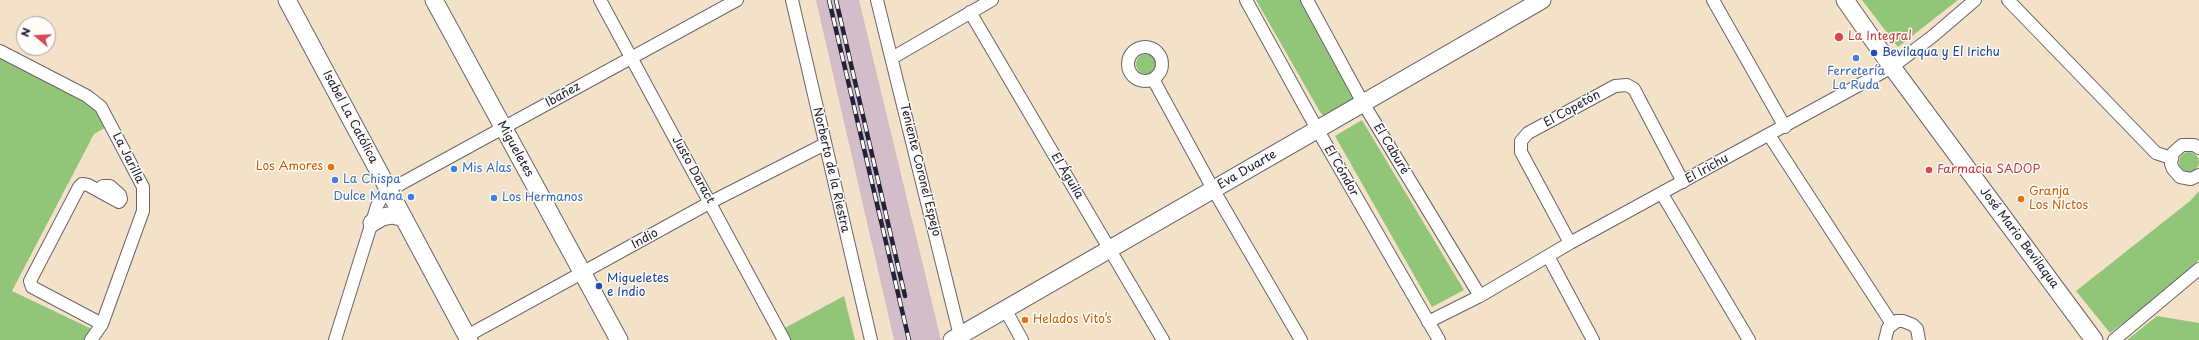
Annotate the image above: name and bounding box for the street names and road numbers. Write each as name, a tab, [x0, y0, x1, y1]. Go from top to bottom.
street label: Isabel La Católica	[319, 68, 381, 166]
street label: Ibañez	[543, 80, 583, 110]
street label: El Copetón	[1541, 88, 1603, 130]
street label: Teniente Coronel Espejo	[896, 102, 944, 238]
street label: Norberto de la Riestra	[810, 106, 852, 234]
street label: Migueletes	[494, 118, 536, 180]
street label: El Caburé	[1370, 121, 1412, 177]
street label: La Jarilla	[109, 130, 147, 186]
street label: Justo Daract	[669, 134, 717, 206]
street label: El Cóndor	[1321, 143, 1361, 199]
street label: Eva Duarte	[1215, 147, 1279, 193]
street label: El Águila	[1048, 150, 1086, 202]
street label: El Irichu	[1683, 151, 1731, 187]
street label: José Mario Bevilaqua	[1976, 185, 2062, 291]
street label: Indio	[629, 226, 661, 252]

